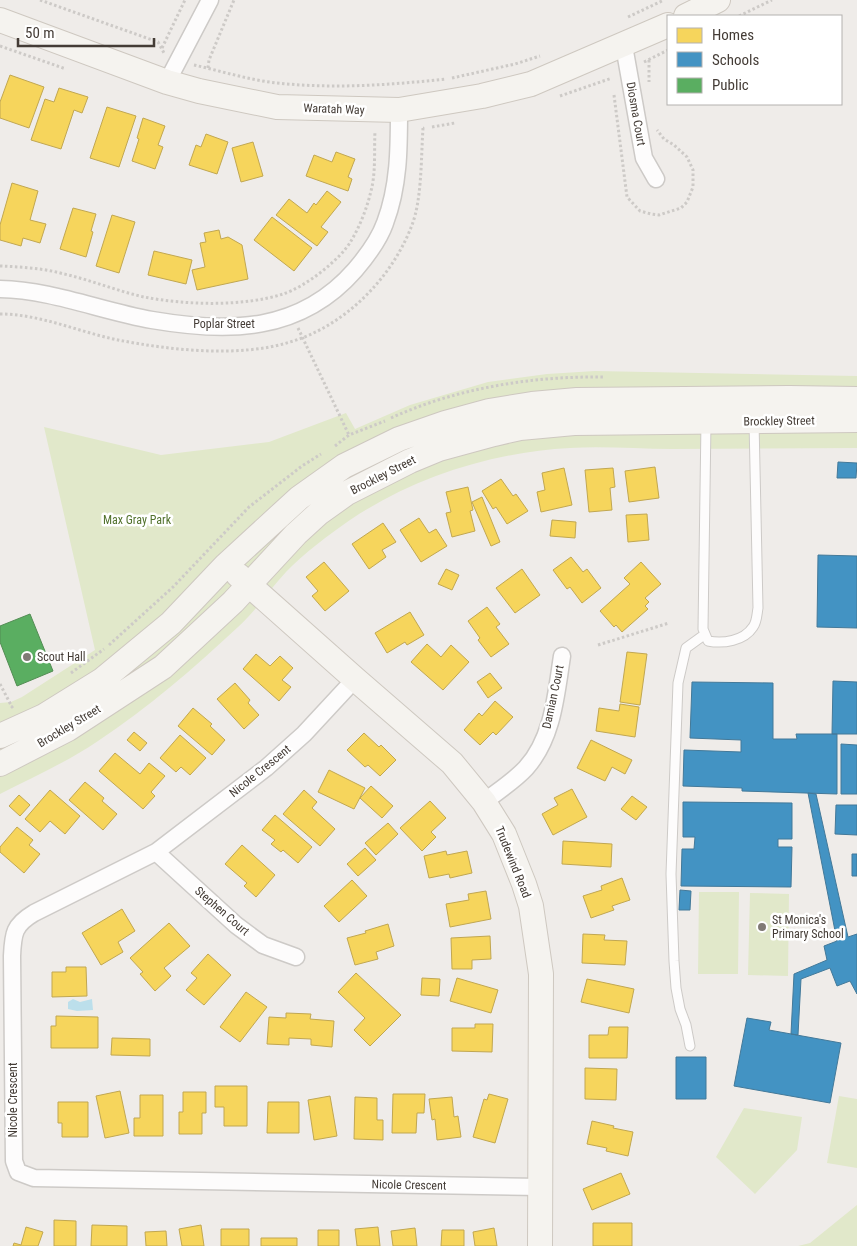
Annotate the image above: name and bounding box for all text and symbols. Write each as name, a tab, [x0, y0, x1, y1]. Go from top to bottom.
scale bar	[18, 15, 154, 47]
legend	[667, 15, 842, 105]
text: 50 m	[25, 24, 55, 42]
text: Homes	[712, 26, 754, 44]
text: Schools	[712, 51, 759, 69]
text: Public	[712, 76, 749, 94]
street label: Diosma Court	[623, 81, 649, 148]
street label: Waratah Way	[303, 101, 365, 117]
street label: Poplar Street	[193, 317, 255, 331]
street label: Brockley Street	[743, 413, 815, 429]
street label: Brockley Street	[348, 452, 418, 497]
park label: Max Gray Park	[103, 513, 172, 527]
place label: Scout Hall	[37, 650, 86, 664]
marker: Scout Hall	[21, 651, 33, 663]
street label: Damian Court	[539, 663, 567, 730]
street label: Brockley Street	[35, 701, 104, 750]
street label: Nicole Crescent	[227, 742, 294, 800]
street label: Trudewind Road	[492, 824, 534, 900]
street label: Stephen Court	[192, 884, 252, 939]
place label: St Monica's Primary School	[772, 913, 844, 941]
marker: St Monica's Primary School	[756, 921, 768, 933]
street label: Nicole Crescent	[6, 1062, 20, 1137]
street label: Nicole Crescent	[371, 1177, 447, 1193]

